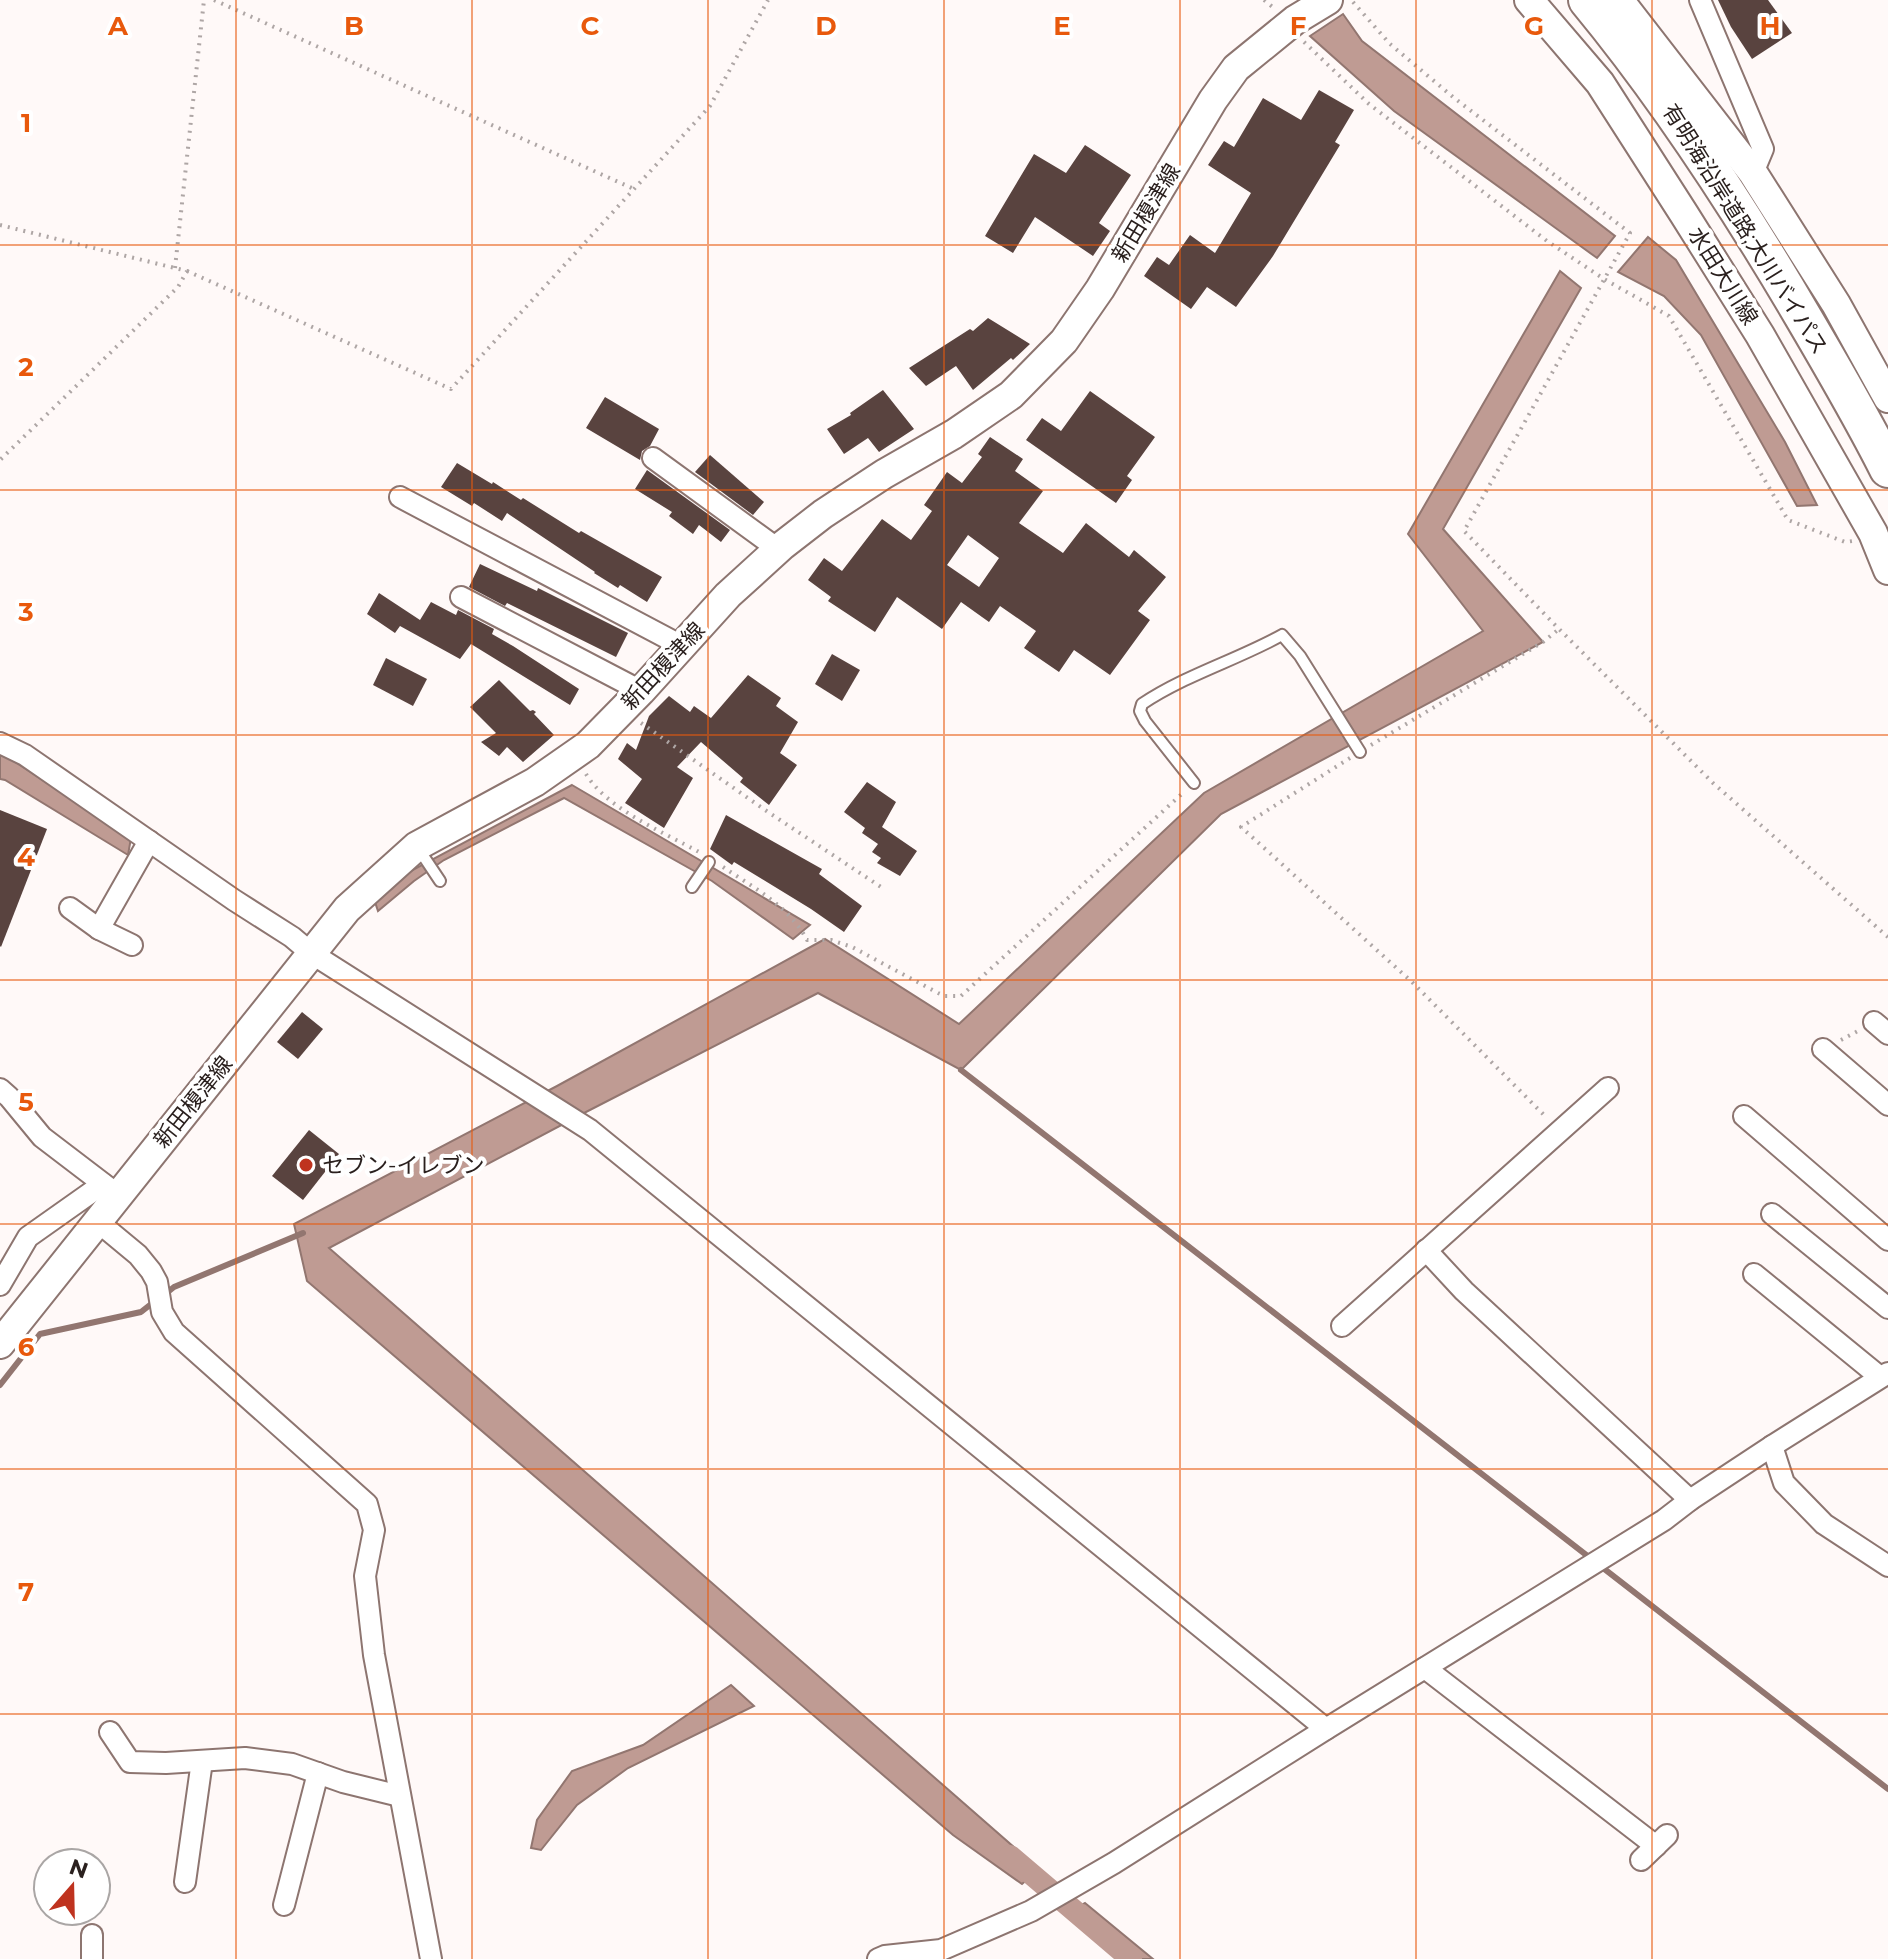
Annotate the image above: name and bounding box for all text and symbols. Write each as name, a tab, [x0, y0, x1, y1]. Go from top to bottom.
text: A	[107, 10, 129, 42]
text: B	[344, 10, 364, 42]
text: C	[581, 10, 600, 42]
text: D	[815, 10, 837, 42]
text: E	[1053, 10, 1071, 42]
text: F	[1290, 10, 1306, 42]
text: G	[1524, 10, 1544, 42]
text: H	[1759, 10, 1781, 42]
street label: 有明海沿岸道路;大川バイパス	[1657, 99, 1833, 359]
text: 1	[21, 107, 31, 139]
street label: 新田榎津線	[1106, 159, 1186, 267]
street label: 水田大川線	[1682, 222, 1764, 330]
text: 2	[18, 351, 34, 383]
text: 3	[17, 596, 34, 628]
street label: 新田榎津線	[616, 617, 710, 715]
text: 4	[17, 841, 35, 873]
street label: 新田榎津線	[148, 1051, 238, 1153]
text: 5	[18, 1086, 34, 1118]
place label: セブン-イレブン	[322, 1152, 484, 1179]
marker: セブン-イレブン	[297, 1156, 315, 1174]
text: 6	[18, 1331, 35, 1363]
text: 7	[18, 1576, 34, 1608]
north arrow	[32, 1847, 112, 1927]
text: N	[66, 1853, 92, 1884]

